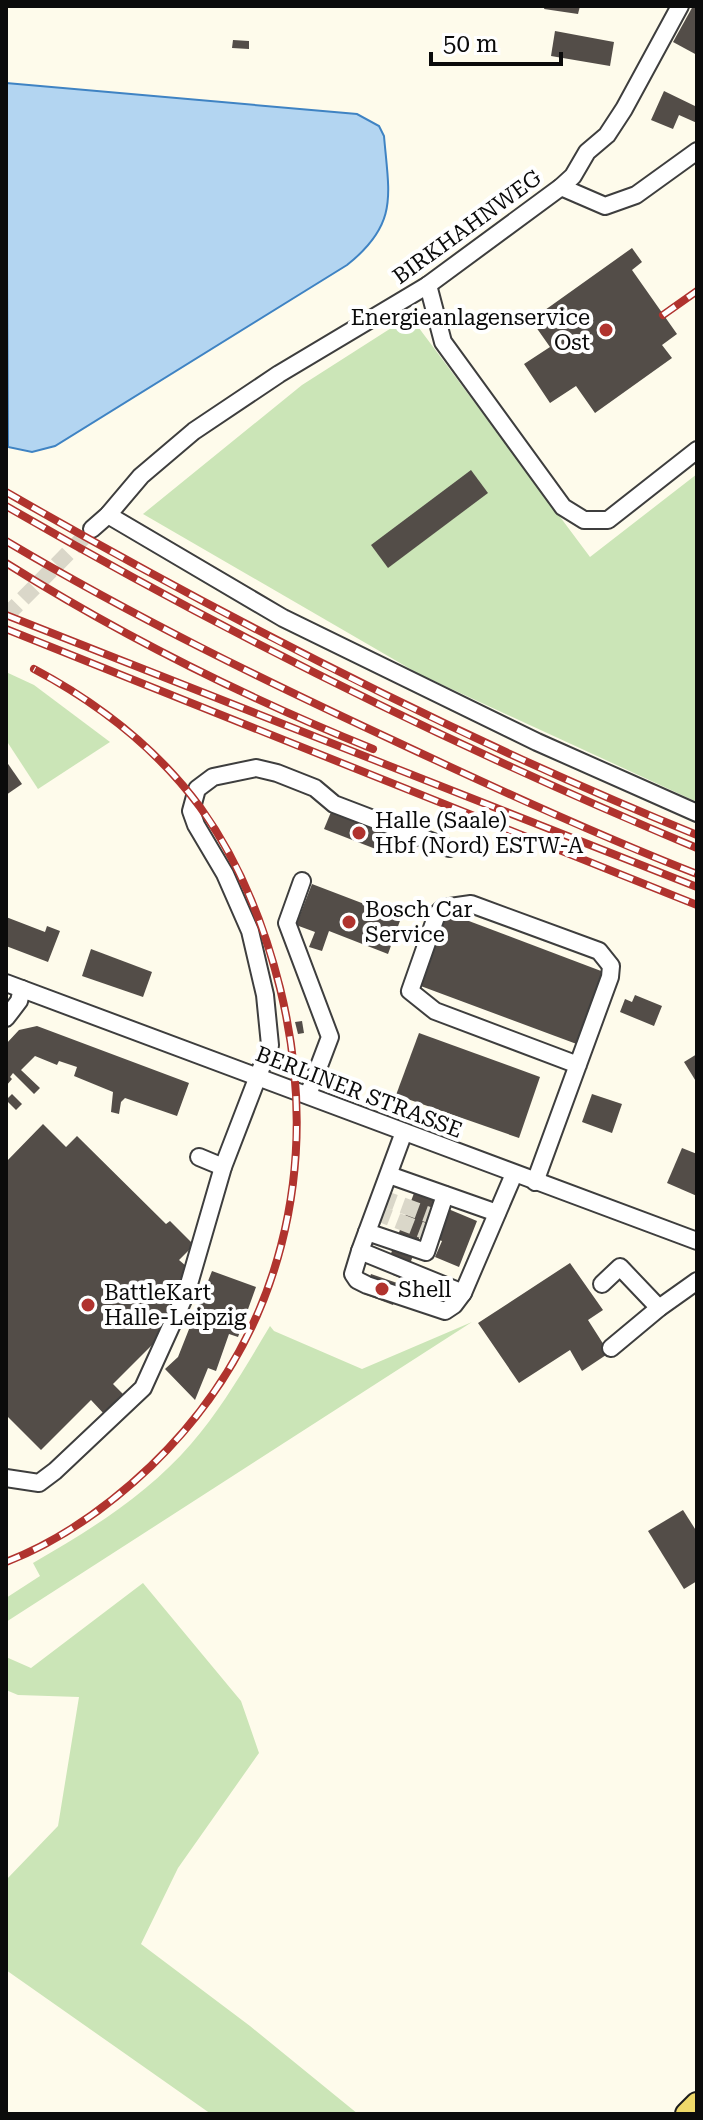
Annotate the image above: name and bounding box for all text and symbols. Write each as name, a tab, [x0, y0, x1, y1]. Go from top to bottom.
scale bar	[431, 16, 561, 66]
text: 50 m	[443, 30, 498, 58]
street label: BIRKHAHNWEG	[388, 165, 546, 289]
place label: Energieanlagenservice Ost	[351, 305, 590, 355]
marker: Energieanlagenservice Ost	[597, 321, 615, 339]
place label: Halle (Saale) Hbf (Nord) ESTW-A	[375, 808, 584, 858]
marker: Halle (Saale) Hbf (Nord) ESTW-A	[350, 824, 368, 842]
place label: Bosch Car Service	[365, 897, 473, 947]
marker: Bosch Car Service	[340, 913, 358, 931]
street label: BERLINER STRASSE	[252, 1041, 466, 1143]
place label: Shell	[398, 1277, 452, 1302]
place label: BattleKart Halle-Leipzig	[104, 1280, 247, 1330]
marker: Shell	[373, 1280, 391, 1298]
marker: BattleKart Halle-Leipzig	[79, 1296, 97, 1314]

